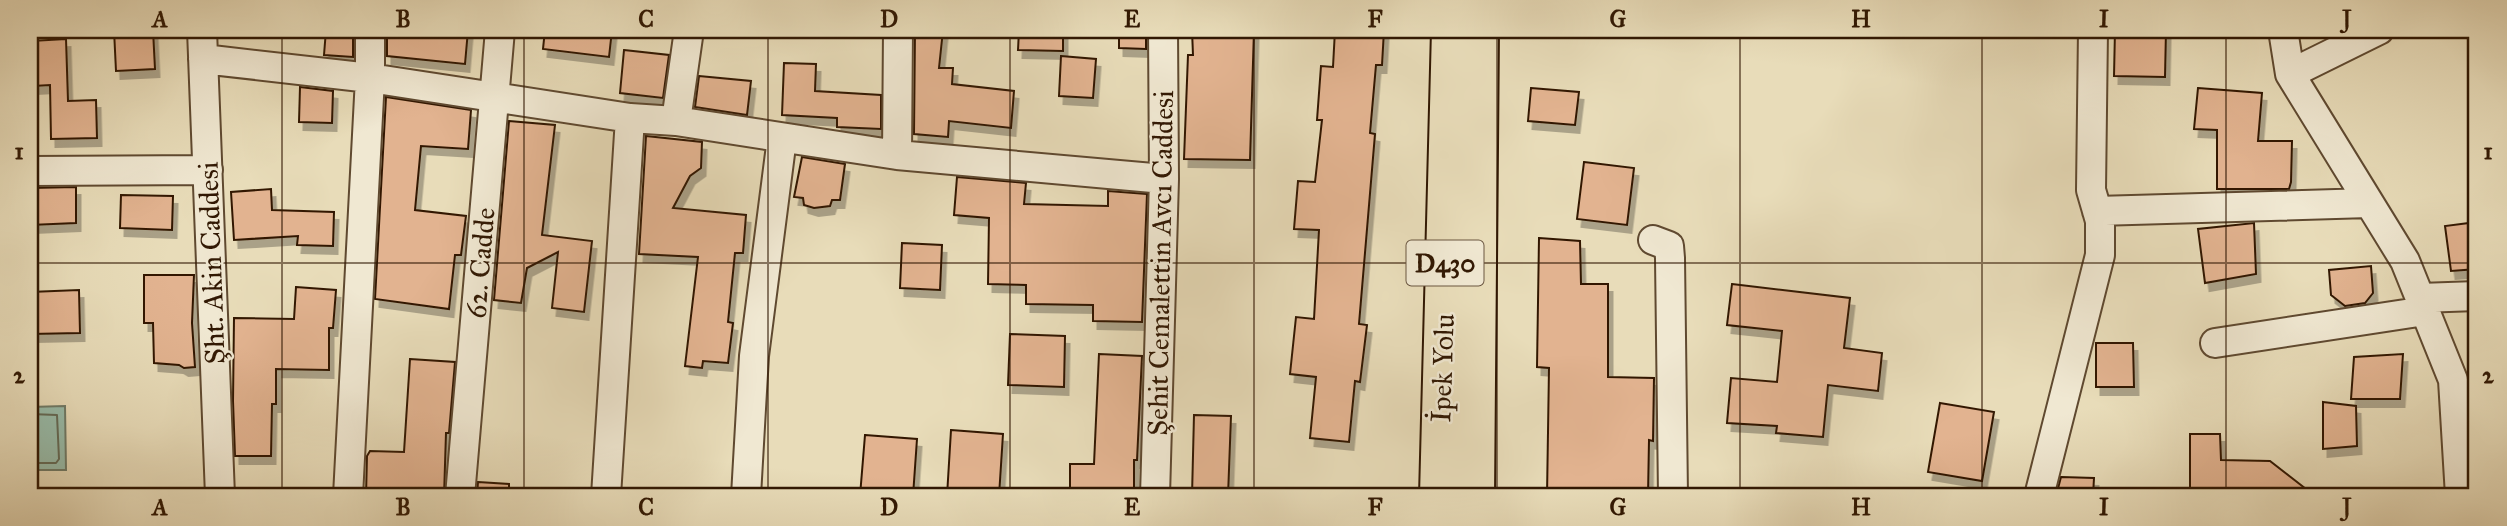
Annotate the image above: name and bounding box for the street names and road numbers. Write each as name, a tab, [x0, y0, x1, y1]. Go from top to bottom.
street label: Şehit Cemalettin Avcı Caddesi	[1140, 90, 1181, 436]
street label: Şht. Akin Caddesi	[190, 161, 233, 365]
street label: 62. Cadde	[458, 206, 503, 320]
road number: D430	[1406, 240, 1484, 286]
street label: İpek Yolu	[1423, 313, 1462, 423]

